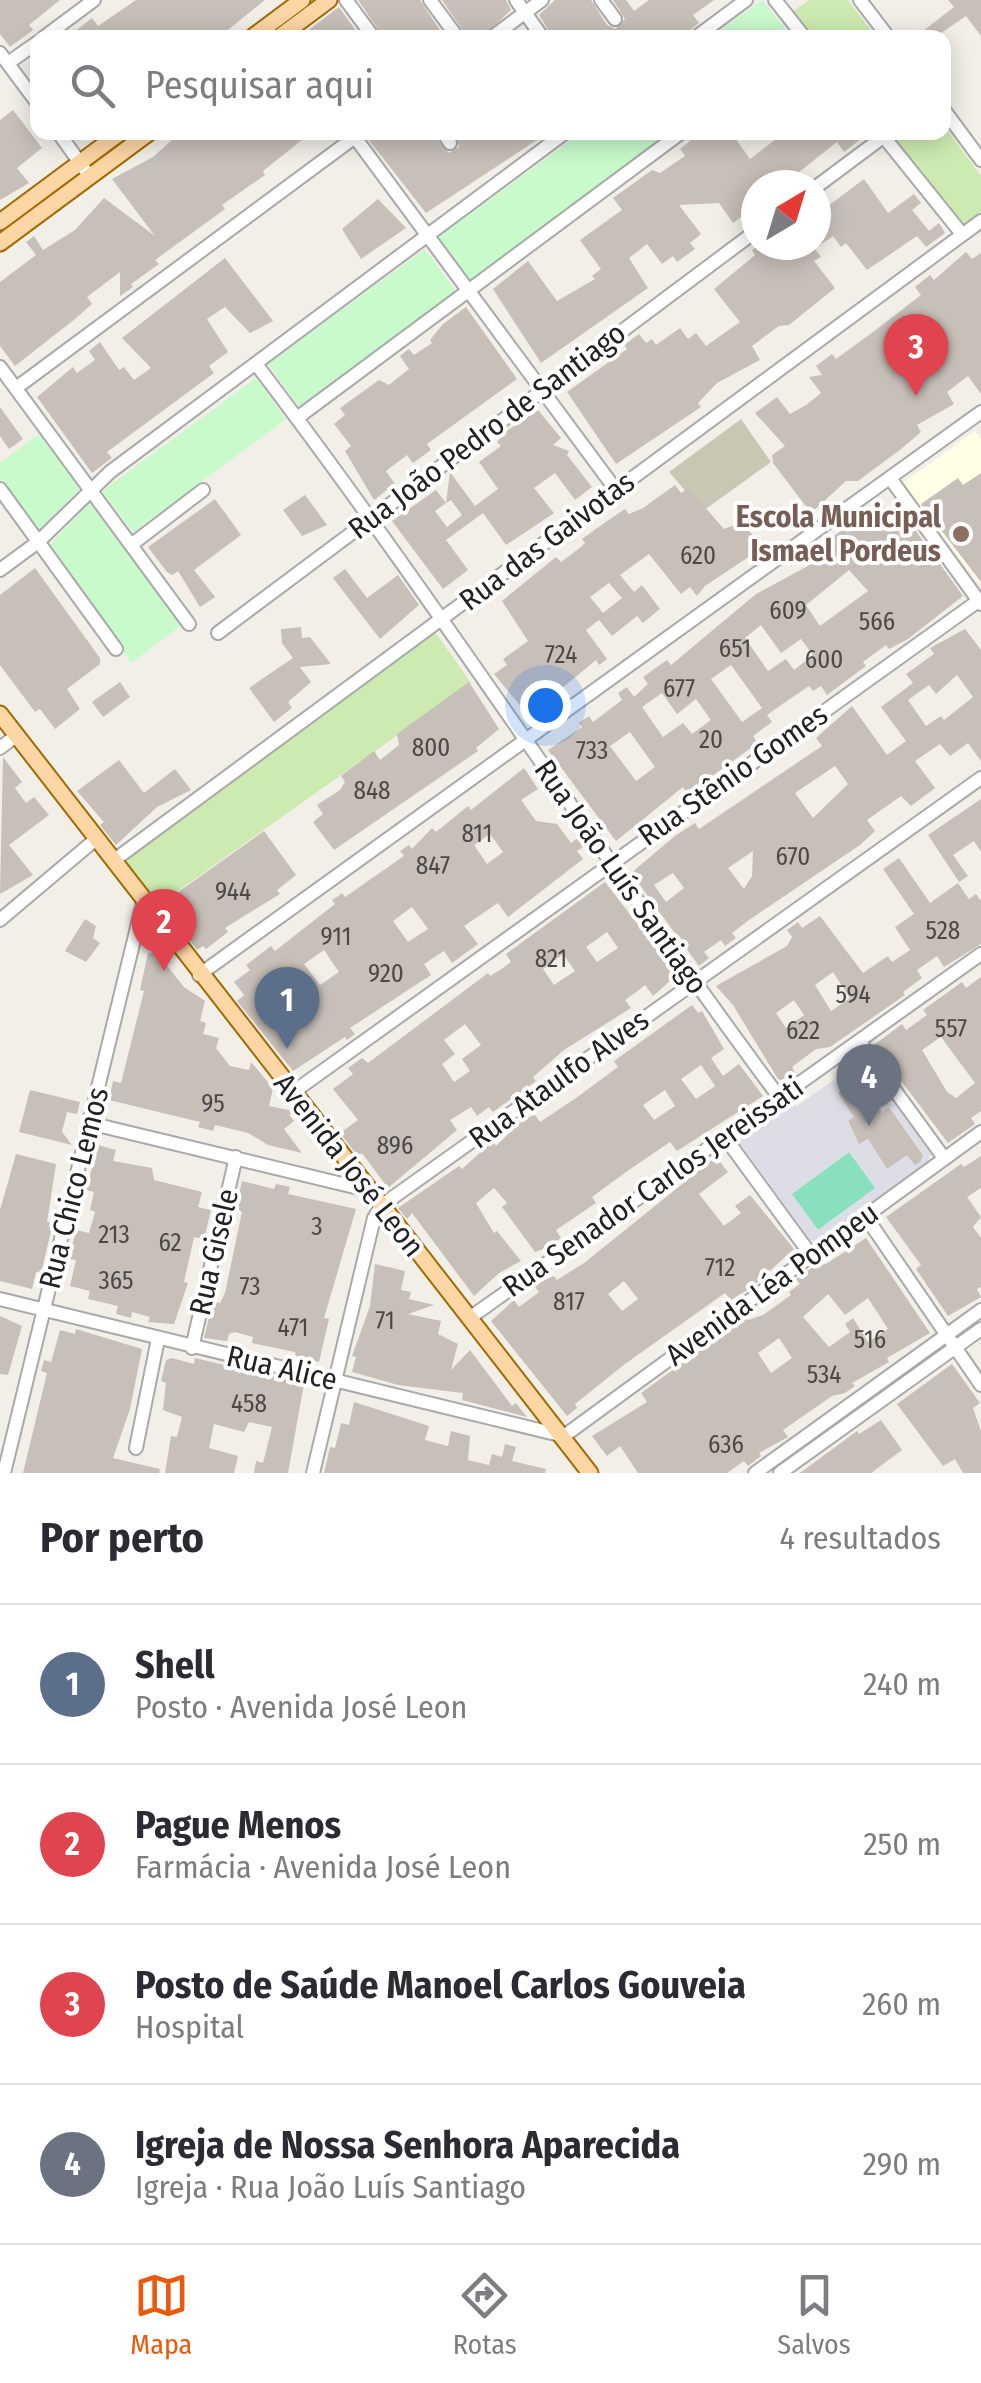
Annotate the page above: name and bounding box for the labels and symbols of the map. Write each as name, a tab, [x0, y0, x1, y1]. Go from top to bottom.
north arrow	[741, 170, 831, 260]
pin: 3	[884, 314, 948, 396]
street label: Rua João Pedro de Santiago	[341, 315, 633, 547]
street label: Rua das Gaivotas	[452, 464, 642, 618]
place label: Escola Municipal Ismael Pordeus	[736, 499, 942, 569]
marker: Escola Municipal Ismael Pordeus	[950, 523, 972, 545]
house number: 620	[680, 541, 716, 571]
house number: 609	[769, 596, 807, 626]
house number: 566	[859, 607, 895, 637]
house number: 651	[719, 634, 751, 664]
house number: 724	[545, 640, 577, 670]
house number: 600	[805, 645, 843, 675]
house number: 677	[663, 674, 695, 704]
your location	[520, 680, 571, 731]
street label: Rua Stênio Gomes	[631, 696, 835, 854]
house number: 20	[699, 725, 723, 755]
house number: 800	[412, 733, 450, 763]
house number: 733	[576, 736, 608, 766]
street label: Rua João Luís Santiago	[527, 753, 715, 1001]
house number: 848	[353, 776, 391, 806]
house number: 811	[461, 819, 493, 849]
house number: 670	[776, 842, 810, 872]
house number: 847	[416, 851, 450, 881]
house number: 944	[215, 877, 251, 907]
pin: 2	[132, 888, 196, 971]
house number: 528	[926, 916, 960, 946]
house number: 911	[321, 922, 351, 952]
house number: 821	[535, 944, 567, 974]
house number: 920	[368, 959, 404, 989]
pin: 1	[254, 966, 320, 1049]
house number: 594	[835, 980, 871, 1010]
street label: Rua Ataulfo Alves	[462, 1002, 656, 1156]
house number: 557	[935, 1014, 967, 1044]
house number: 622	[786, 1016, 820, 1046]
pin: 4	[836, 1044, 902, 1126]
street label: Avenida José Leon	[266, 1066, 432, 1264]
street label: Rua Senador Carlos Jereissati	[496, 1069, 810, 1305]
street label: Rua Chico Lemos	[32, 1084, 116, 1292]
house number: 95	[201, 1089, 225, 1119]
house number: 896	[377, 1131, 413, 1161]
street label: Rua Gisele	[182, 1185, 246, 1319]
street label: Avenida Léa Pompeu	[659, 1195, 885, 1373]
house number: 3	[311, 1212, 323, 1242]
house number: 213	[98, 1220, 130, 1250]
house number: 62	[158, 1228, 182, 1258]
house number: 712	[705, 1253, 735, 1283]
house number: 365	[98, 1266, 134, 1296]
house number: 73	[239, 1272, 261, 1302]
house number: 817	[553, 1287, 585, 1317]
house number: 71	[375, 1306, 395, 1336]
house number: 471	[277, 1313, 309, 1343]
house number: 516	[854, 1325, 886, 1355]
street label: Rua Alice	[223, 1338, 341, 1398]
house number: 534	[807, 1360, 841, 1390]
house number: 458	[231, 1389, 267, 1419]
house number: 636	[708, 1430, 744, 1460]

